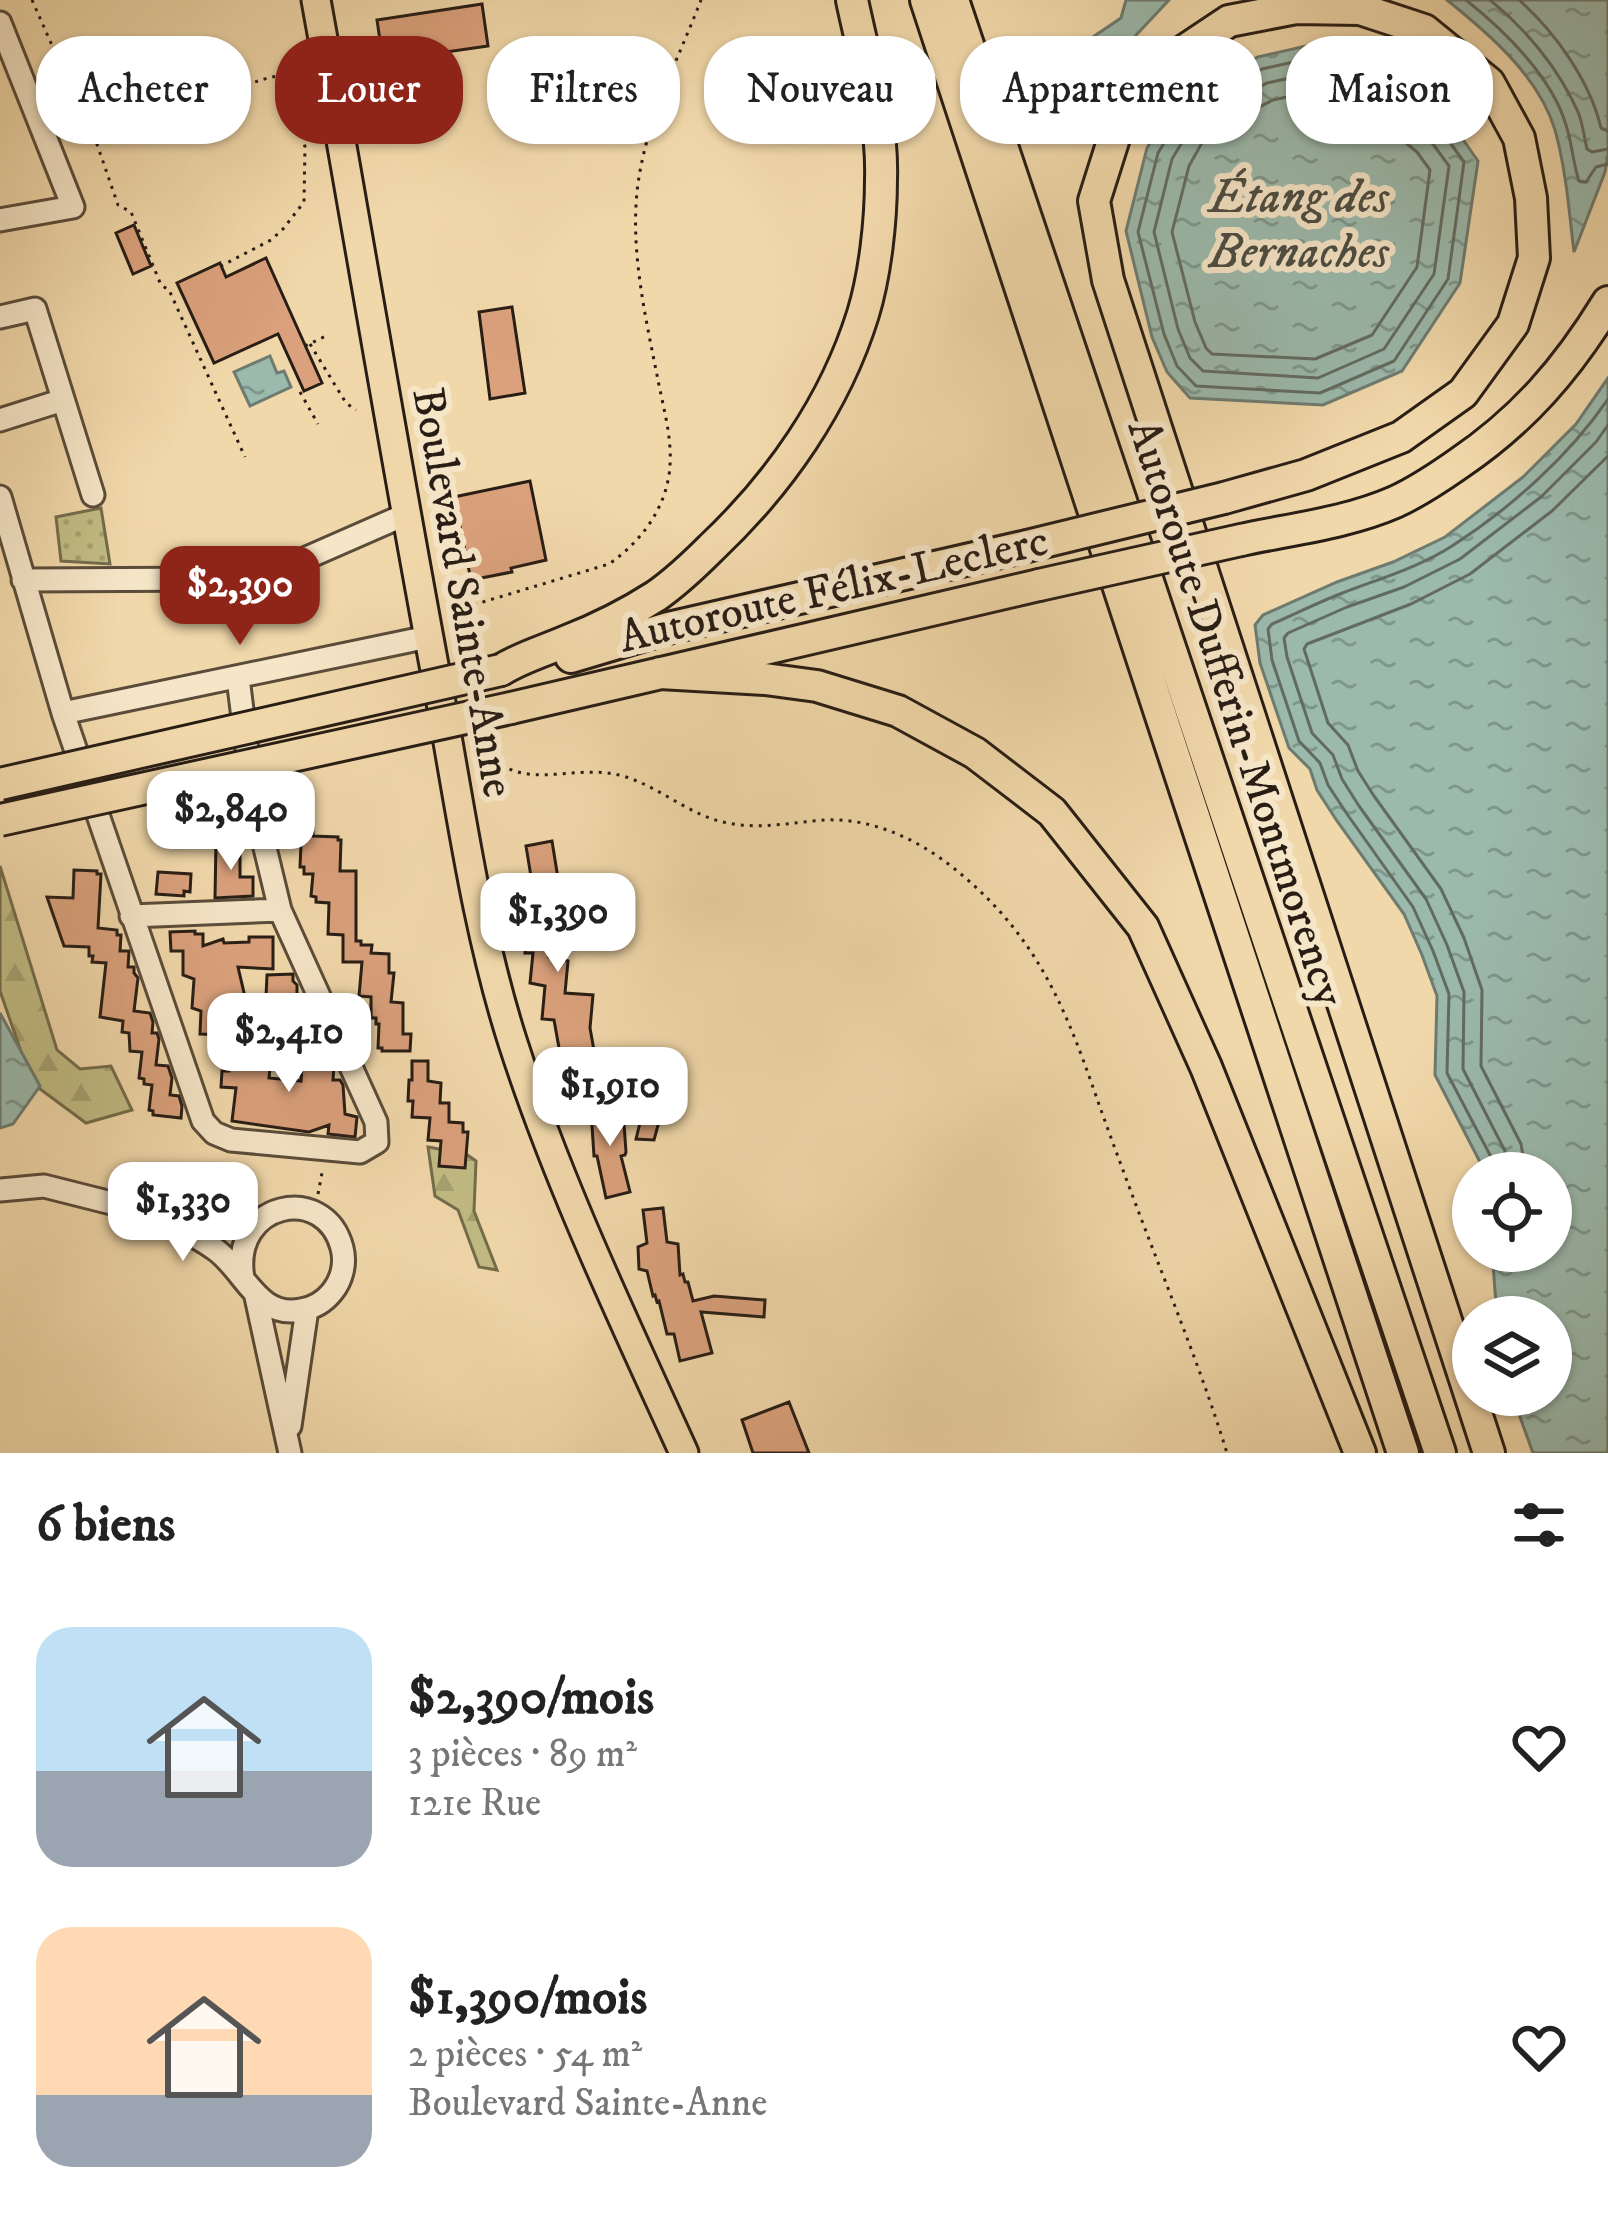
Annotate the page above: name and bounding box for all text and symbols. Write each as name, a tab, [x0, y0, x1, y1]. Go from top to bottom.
chip: Acheter	[36, 36, 251, 144]
chip: Louer	[275, 36, 463, 144]
chip: Filtres	[487, 36, 680, 144]
chip: Nouveau	[704, 36, 936, 144]
chip: Appartement	[960, 36, 1262, 144]
chip: Maison	[1286, 36, 1493, 144]
water label: Étang des Bernaches	[1206, 168, 1390, 283]
street label: Boulevard Sainte-Anne	[398, 383, 526, 802]
street label: Autoroute Dufferin-Montmorency	[1114, 413, 1357, 1014]
street label: Autoroute Félix-Leclerc	[614, 513, 1054, 667]
pin: $2,390	[142, 546, 338, 648]
text: $2,390	[187, 560, 293, 609]
pin: $2,840	[133, 771, 329, 873]
text: $2,840	[174, 785, 288, 834]
pin: $1,390	[460, 873, 656, 975]
text: $1,390	[507, 887, 609, 936]
pin: $2,410	[191, 993, 387, 1095]
text: $2,410	[234, 1007, 344, 1056]
pin: $1,910	[512, 1047, 708, 1149]
text: $1,910	[560, 1061, 660, 1110]
map controls	[1452, 1152, 1572, 1416]
button: locate	[1452, 1152, 1572, 1272]
pin: $1,330	[85, 1162, 281, 1264]
text: $1,330	[135, 1176, 231, 1225]
button: layers	[1452, 1296, 1572, 1416]
icon: filters	[1506, 1492, 1572, 1558]
text: 6 biens	[36, 1493, 175, 1557]
text: $2,390/mois	[408, 1666, 654, 1730]
icon: home	[132, 1675, 276, 1819]
icon: heart	[1506, 1714, 1572, 1780]
text: 3 pièces · 89 m²	[408, 1730, 637, 1779]
text: 121e Rue	[408, 1779, 541, 1828]
text: $1,390/mois	[408, 1966, 647, 2030]
icon: home	[132, 1975, 276, 2119]
icon: heart	[1506, 2014, 1572, 2080]
text: 2 pièces · 54 m²	[408, 2030, 642, 2079]
text: Boulevard Sainte-Anne	[408, 2079, 767, 2128]

